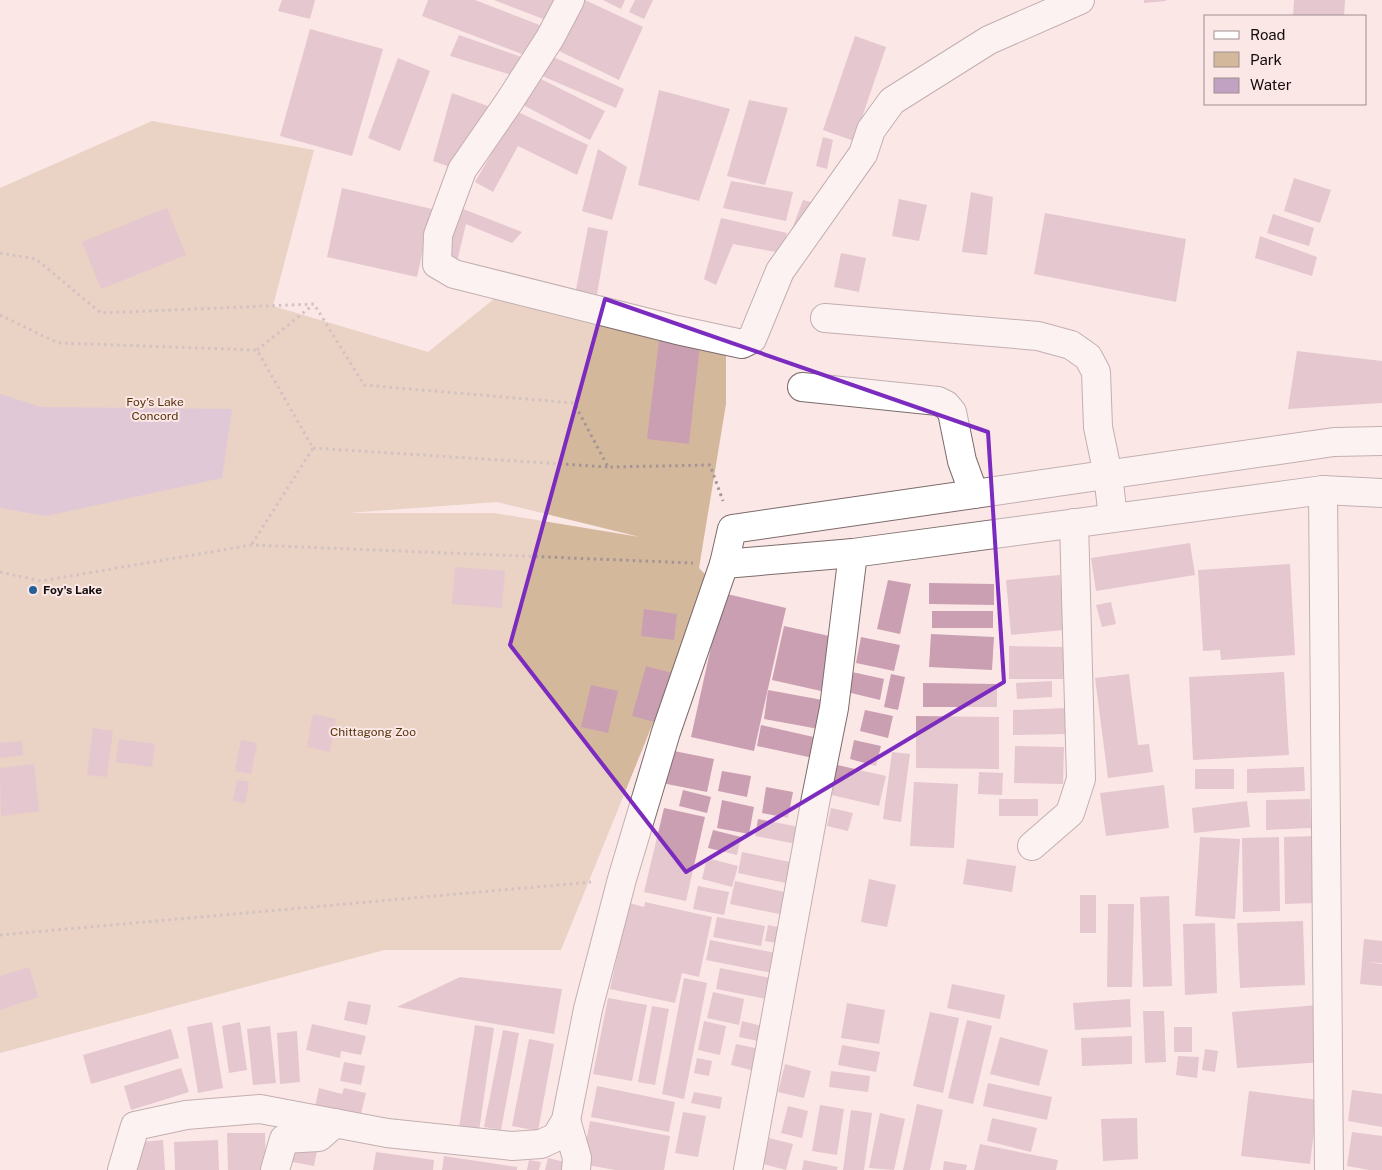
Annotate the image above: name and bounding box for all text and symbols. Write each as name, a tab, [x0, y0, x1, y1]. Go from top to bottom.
legend	[1204, 15, 1367, 105]
text: Road	[1250, 26, 1286, 43]
text: Park	[1250, 51, 1282, 68]
text: Water	[1250, 76, 1292, 93]
park label: Foy’s Lake Concord	[126, 395, 184, 423]
place label: Foy's Lake	[43, 583, 102, 597]
marker: Foy's Lake	[27, 584, 39, 596]
park label: Chittagong Zoo	[330, 725, 416, 739]

